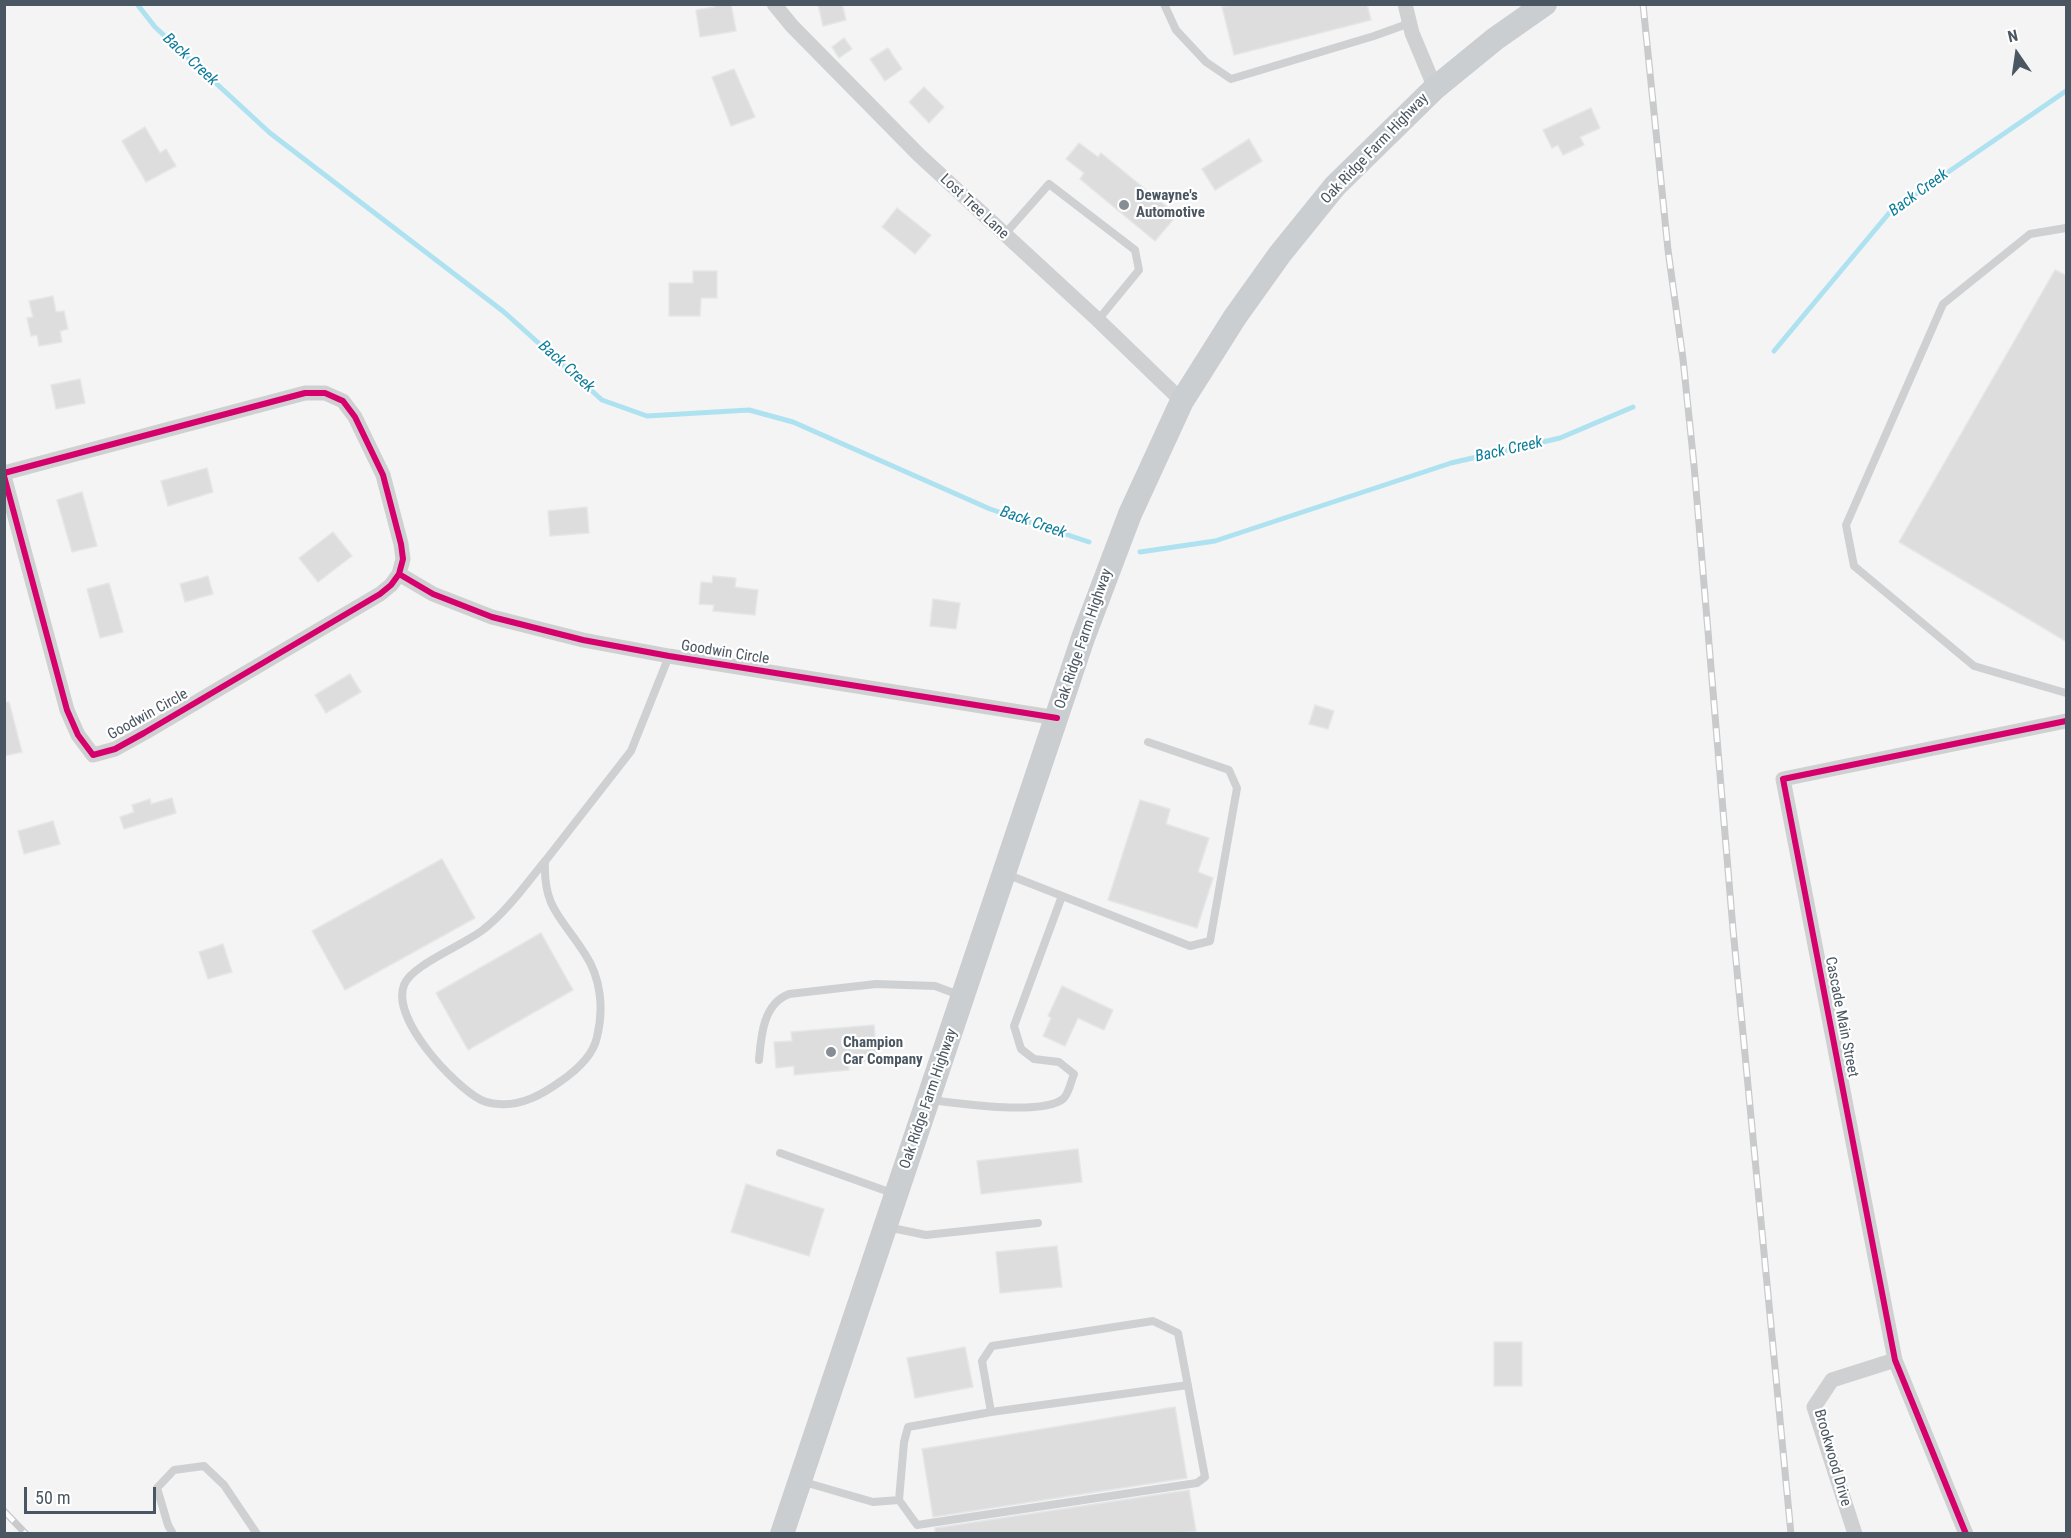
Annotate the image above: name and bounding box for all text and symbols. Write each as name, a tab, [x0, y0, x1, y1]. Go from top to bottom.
north arrow	[1987, 24, 2047, 84]
text: N	[2006, 26, 2020, 46]
water label: Back Creek	[158, 30, 222, 90]
street label: Oak Ridge Farm Highway	[1317, 90, 1433, 208]
water label: Back Creek	[1886, 165, 1952, 221]
street label: Lost Tree Lane	[936, 171, 1012, 243]
place label: Dewayne's Automotive	[1136, 187, 1205, 222]
marker: Dewayne's Automotive	[1117, 198, 1131, 212]
water label: Back Creek	[534, 337, 598, 397]
water label: Back Creek	[1473, 433, 1545, 467]
water label: Back Creek	[997, 503, 1069, 543]
street label: Oak Ridge Farm Highway	[1052, 567, 1116, 711]
street label: Goodwin Circle	[680, 637, 770, 669]
street label: Goodwin Circle	[105, 686, 191, 744]
street label: Cascade Main Street	[1820, 955, 1862, 1079]
street label: Oak Ridge Farm Highway	[897, 1027, 961, 1171]
place label: Champion Car Company	[843, 1034, 923, 1069]
marker: Champion Car Company	[824, 1045, 838, 1059]
street label: Brookwood Drive	[1810, 1407, 1854, 1509]
scale bar	[27, 1475, 159, 1513]
text: 50 m	[35, 1487, 70, 1508]

